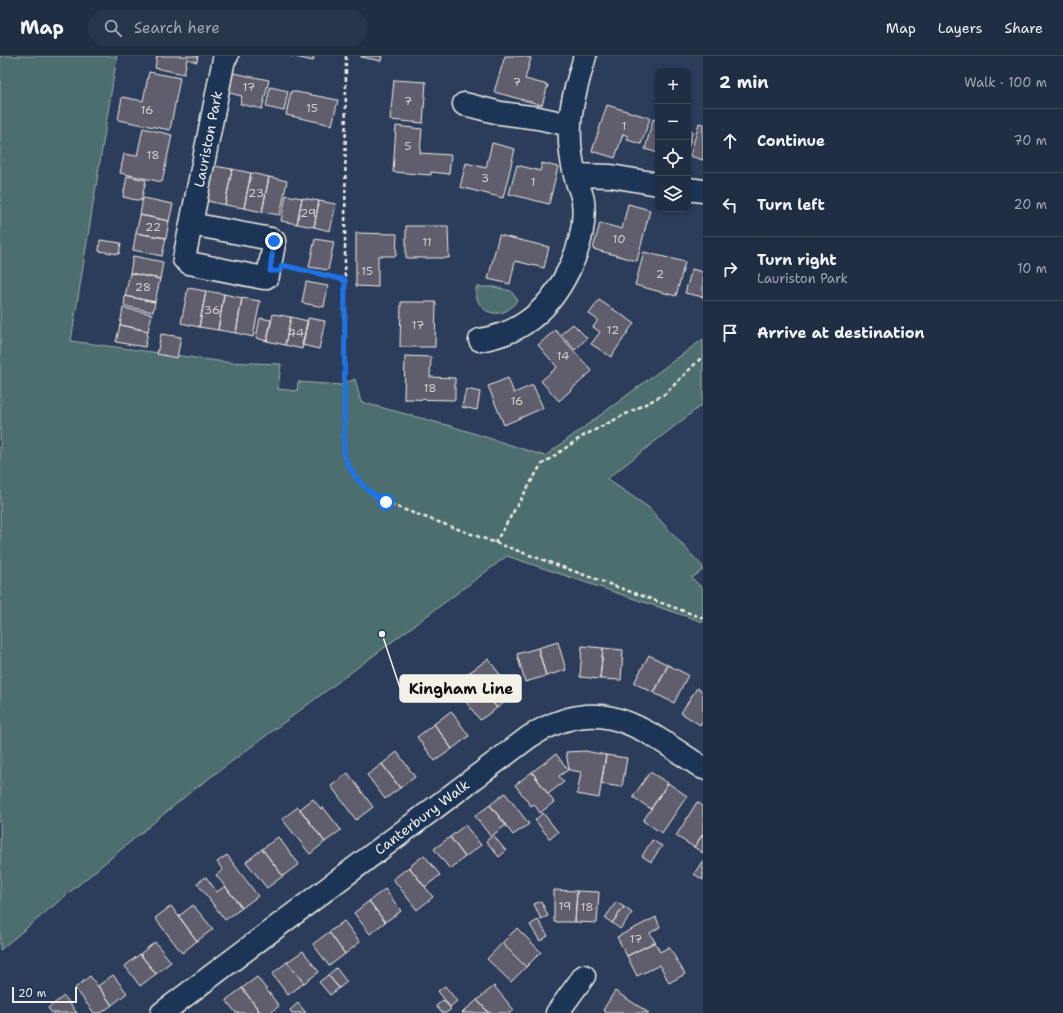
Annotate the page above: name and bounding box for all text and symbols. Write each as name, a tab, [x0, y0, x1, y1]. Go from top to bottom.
search box	[88, 10, 368, 46]
text: Map	[20, 15, 64, 40]
icon: search	[102, 17, 124, 39]
text: Search here	[134, 18, 220, 38]
text: Map	[886, 19, 916, 37]
text: Layers	[938, 19, 982, 37]
text: Share	[1004, 19, 1043, 37]
map controls	[655, 68, 691, 212]
button: +	[655, 68, 691, 104]
text: 2 min	[719, 71, 769, 93]
house number: 7	[513, 74, 521, 90]
text: Walk · 100 m	[964, 74, 1047, 91]
house number: 17	[243, 79, 255, 95]
street label: Lauriston Park	[190, 89, 226, 189]
house number: 7	[404, 93, 412, 109]
house number: 15	[306, 100, 318, 116]
house number: 16	[140, 102, 154, 118]
button: −	[655, 104, 691, 140]
house number: 1	[621, 118, 627, 134]
icon: ahead	[719, 130, 741, 152]
text: Continue	[757, 131, 825, 151]
text: 70 m	[1013, 132, 1047, 149]
house number: 5	[404, 138, 412, 154]
button: locate	[655, 140, 691, 176]
house number: 18	[146, 147, 160, 163]
house number: 3	[481, 170, 489, 186]
house number: 1	[530, 174, 536, 190]
button: layers	[655, 176, 691, 212]
house number: 23	[248, 185, 264, 201]
icon: left	[719, 194, 741, 216]
text: Turn left	[757, 195, 825, 215]
text: 20 m	[1014, 196, 1047, 213]
house number: 29	[300, 205, 316, 221]
house number: 22	[145, 219, 161, 235]
house number: 10	[612, 231, 626, 247]
route end	[265, 232, 283, 250]
house number: 11	[422, 234, 432, 250]
text: Turn right	[757, 250, 837, 270]
icon: right	[719, 258, 741, 280]
text: 10 m	[1017, 260, 1047, 277]
house number: 15	[361, 263, 373, 279]
house number: 2	[656, 266, 664, 282]
text: Lauriston Park	[757, 270, 848, 287]
house number: 28	[135, 279, 151, 295]
house number: 36	[204, 302, 220, 318]
house number: 17	[412, 317, 424, 333]
house number: 12	[607, 322, 619, 338]
icon: arrive	[719, 322, 741, 344]
text: Arrive at destination	[757, 323, 925, 343]
house number: 44	[288, 325, 304, 341]
house number: 14	[557, 348, 569, 364]
house number: 18	[423, 380, 437, 396]
house number: 16	[510, 393, 524, 409]
route start	[377, 493, 395, 511]
callout: Kingham Line	[400, 675, 521, 702]
text: Kingham Line	[409, 679, 513, 699]
street label: Canterbury Walk	[371, 775, 473, 859]
house number: 19	[559, 898, 571, 914]
house number: 18	[580, 899, 594, 915]
house number: 17	[630, 931, 642, 947]
scale bar	[12, 985, 77, 1004]
text: 20 m	[18, 986, 46, 1001]

